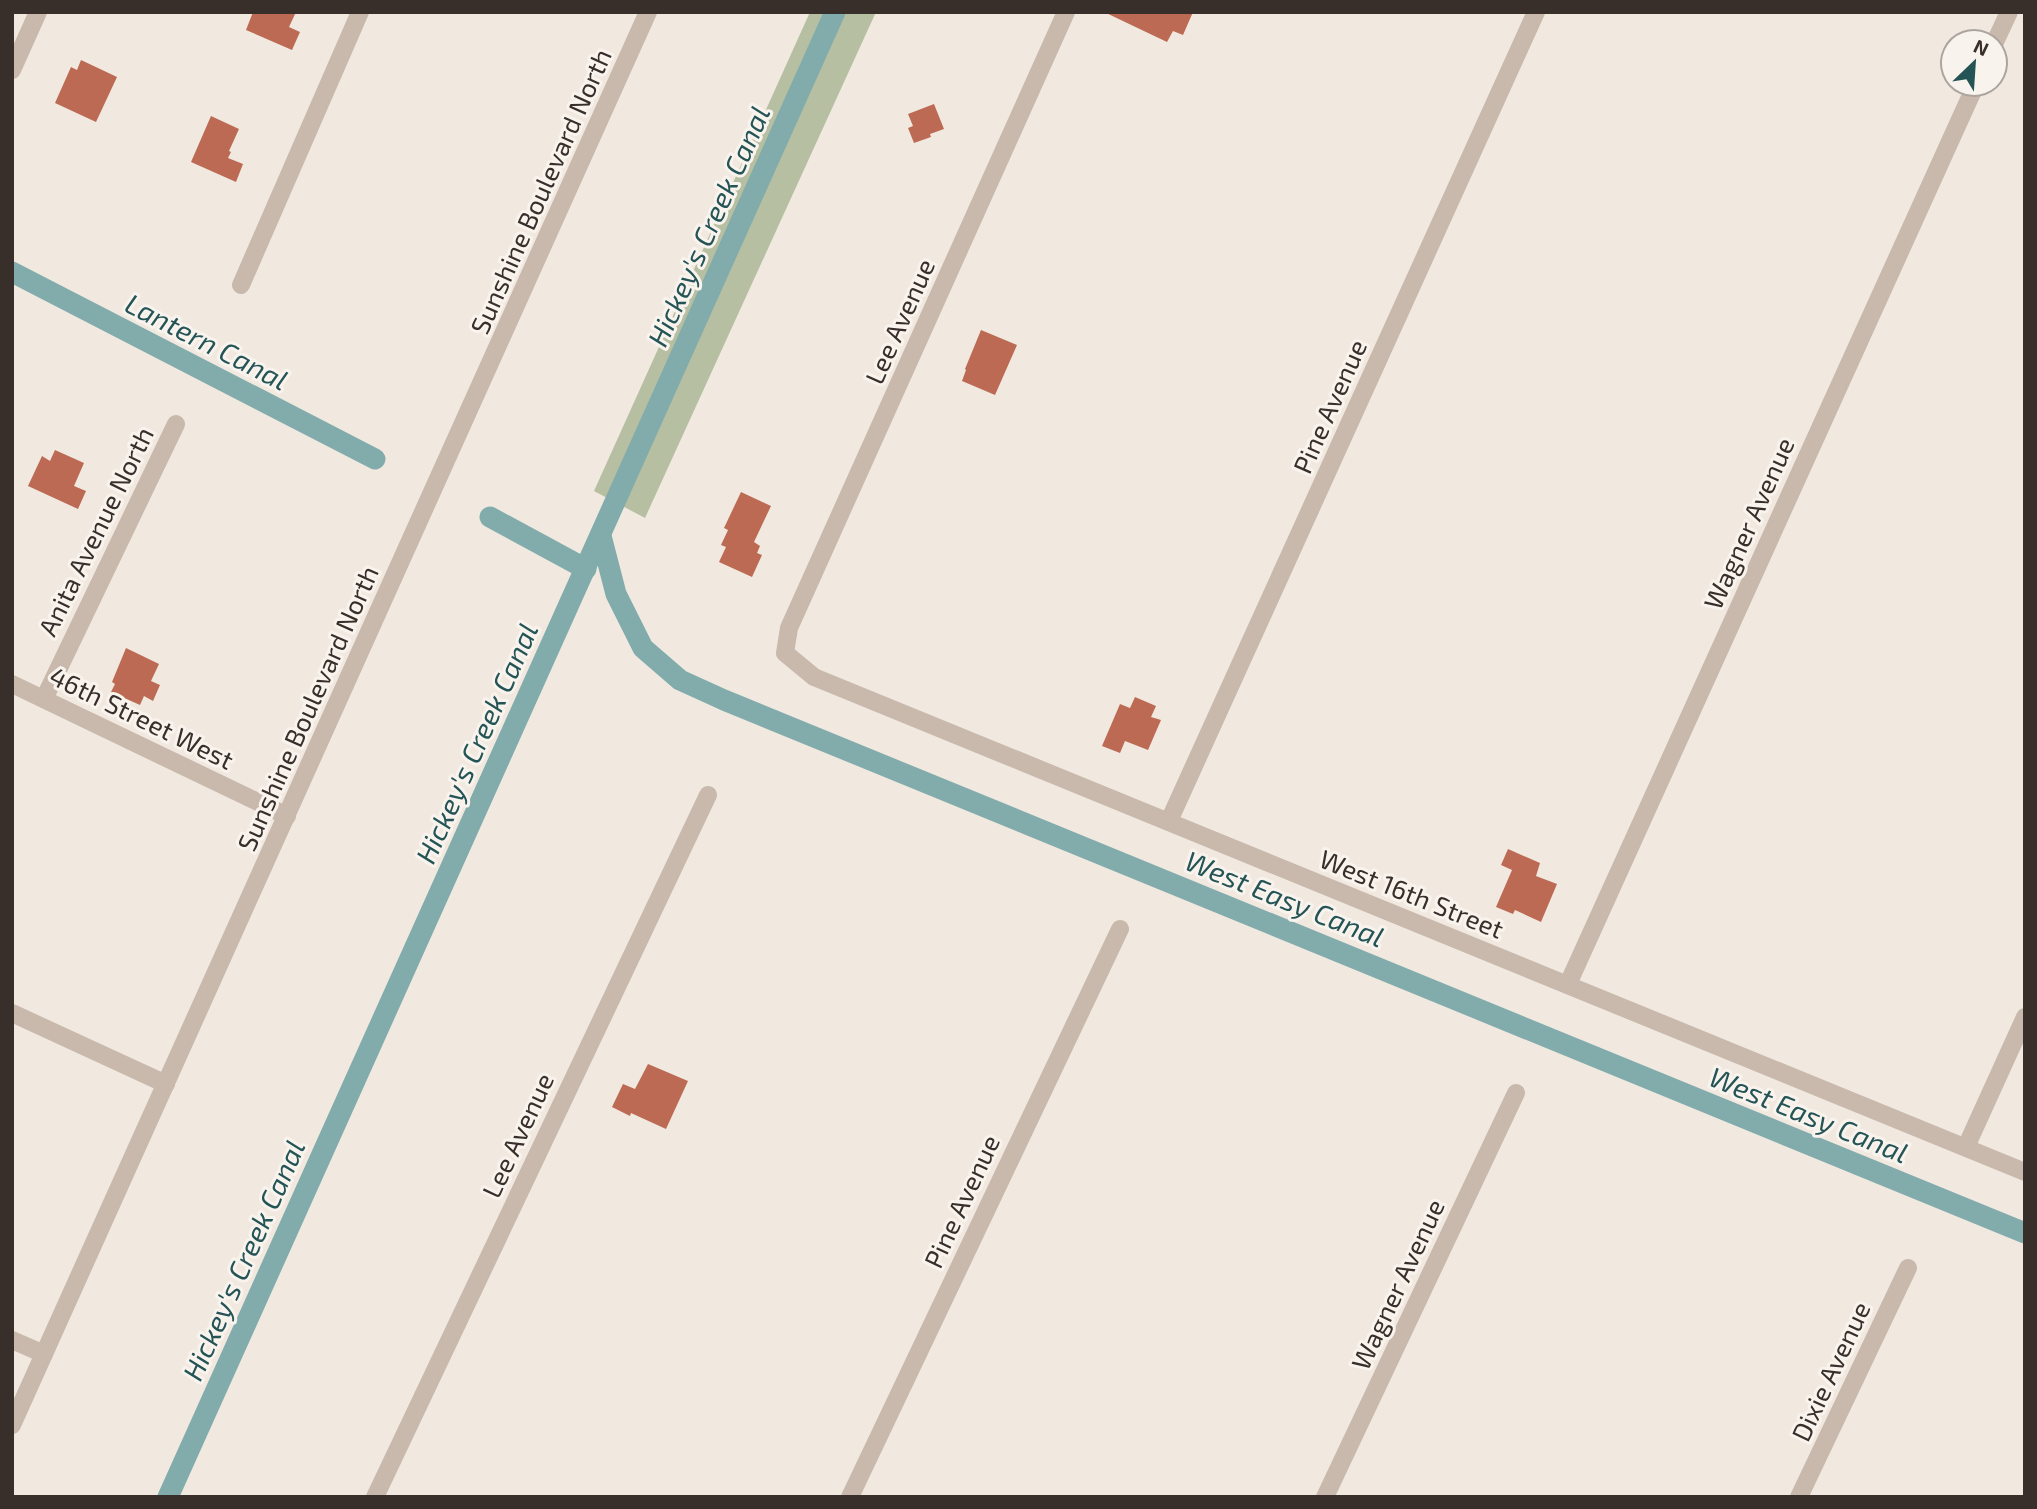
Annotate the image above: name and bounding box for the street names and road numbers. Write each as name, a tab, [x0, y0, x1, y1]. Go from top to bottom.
street label: Sunshine Boulevard North	[463, 44, 617, 338]
street label: Lee Avenue	[858, 254, 940, 388]
street label: Pine Avenue	[1286, 334, 1372, 478]
street label: Anita Avenue North	[31, 421, 159, 641]
street label: Wagner Avenue	[1696, 432, 1800, 614]
street label: Sunshine Boulevard North	[230, 561, 384, 855]
street label: 46th Street West	[45, 659, 239, 775]
street label: West 16th Street	[1316, 842, 1508, 944]
street label: Lee Avenue	[475, 1068, 559, 1202]
street label: Pine Avenue	[917, 1130, 1005, 1272]
street label: Wagner Avenue	[1344, 1194, 1450, 1374]
street label: Dixie Avenue	[1784, 1296, 1876, 1446]

